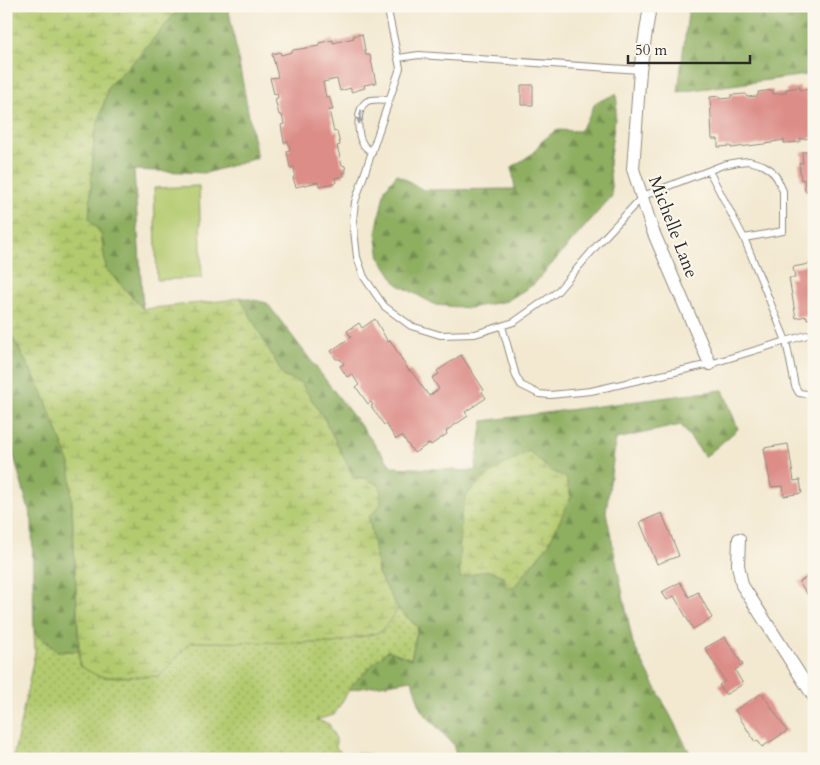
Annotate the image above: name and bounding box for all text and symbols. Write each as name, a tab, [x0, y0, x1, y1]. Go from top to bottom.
scale bar	[628, 32, 750, 64]
text: 50 m	[635, 40, 667, 60]
one-way arrow	[355, 109, 363, 125]
street label: Michelle Lane	[642, 172, 704, 282]

